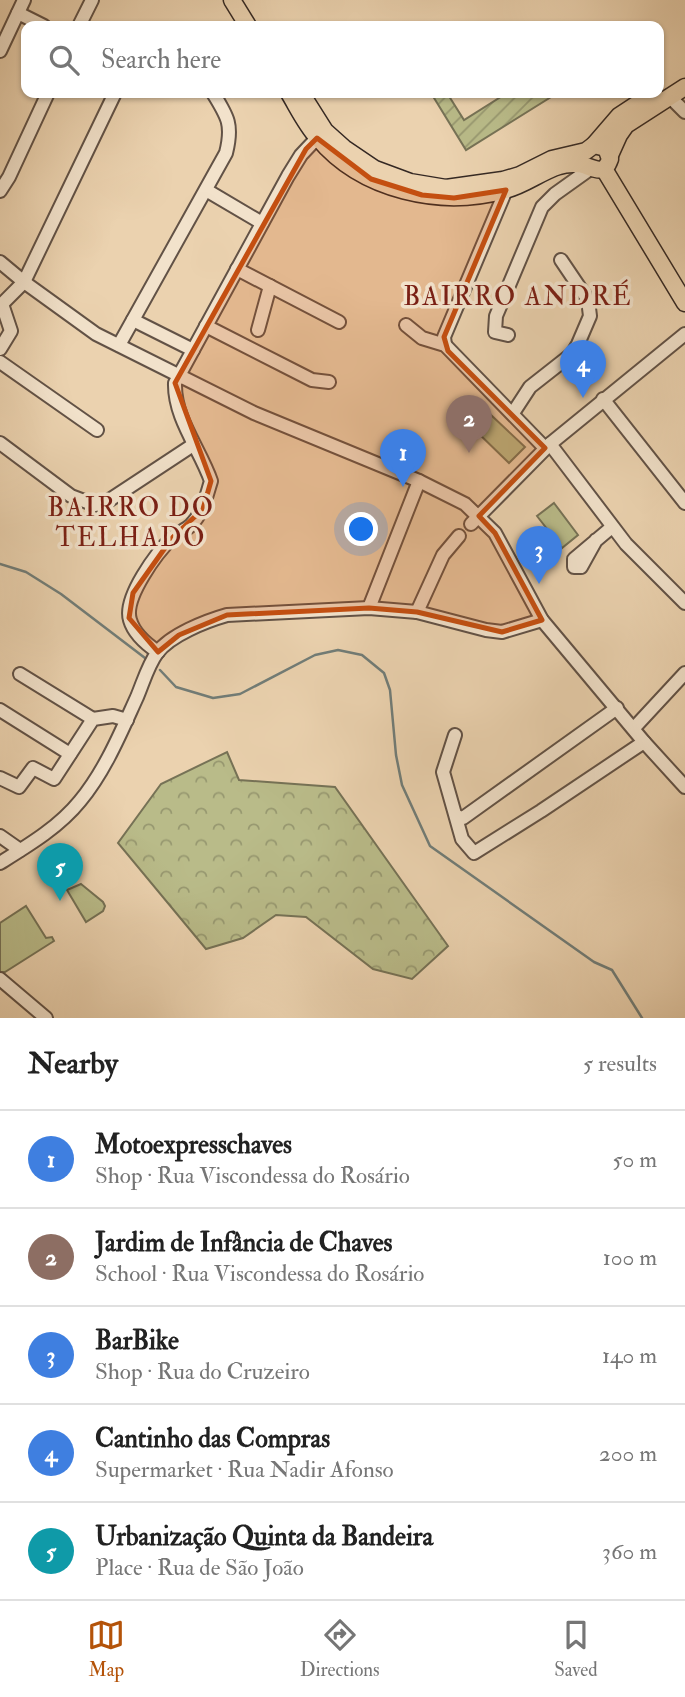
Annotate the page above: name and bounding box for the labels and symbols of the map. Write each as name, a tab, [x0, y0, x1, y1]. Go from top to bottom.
district label: BAIRRO ANDRÉ	[403, 279, 633, 313]
pin: 4	[560, 340, 606, 398]
pin: 2	[446, 395, 492, 453]
pin: 1	[380, 429, 426, 487]
district label: BAIRRO DO TELHADO	[47, 492, 215, 554]
your location	[344, 512, 378, 546]
pin: 3	[516, 526, 562, 584]
pin: 5	[37, 843, 83, 901]

